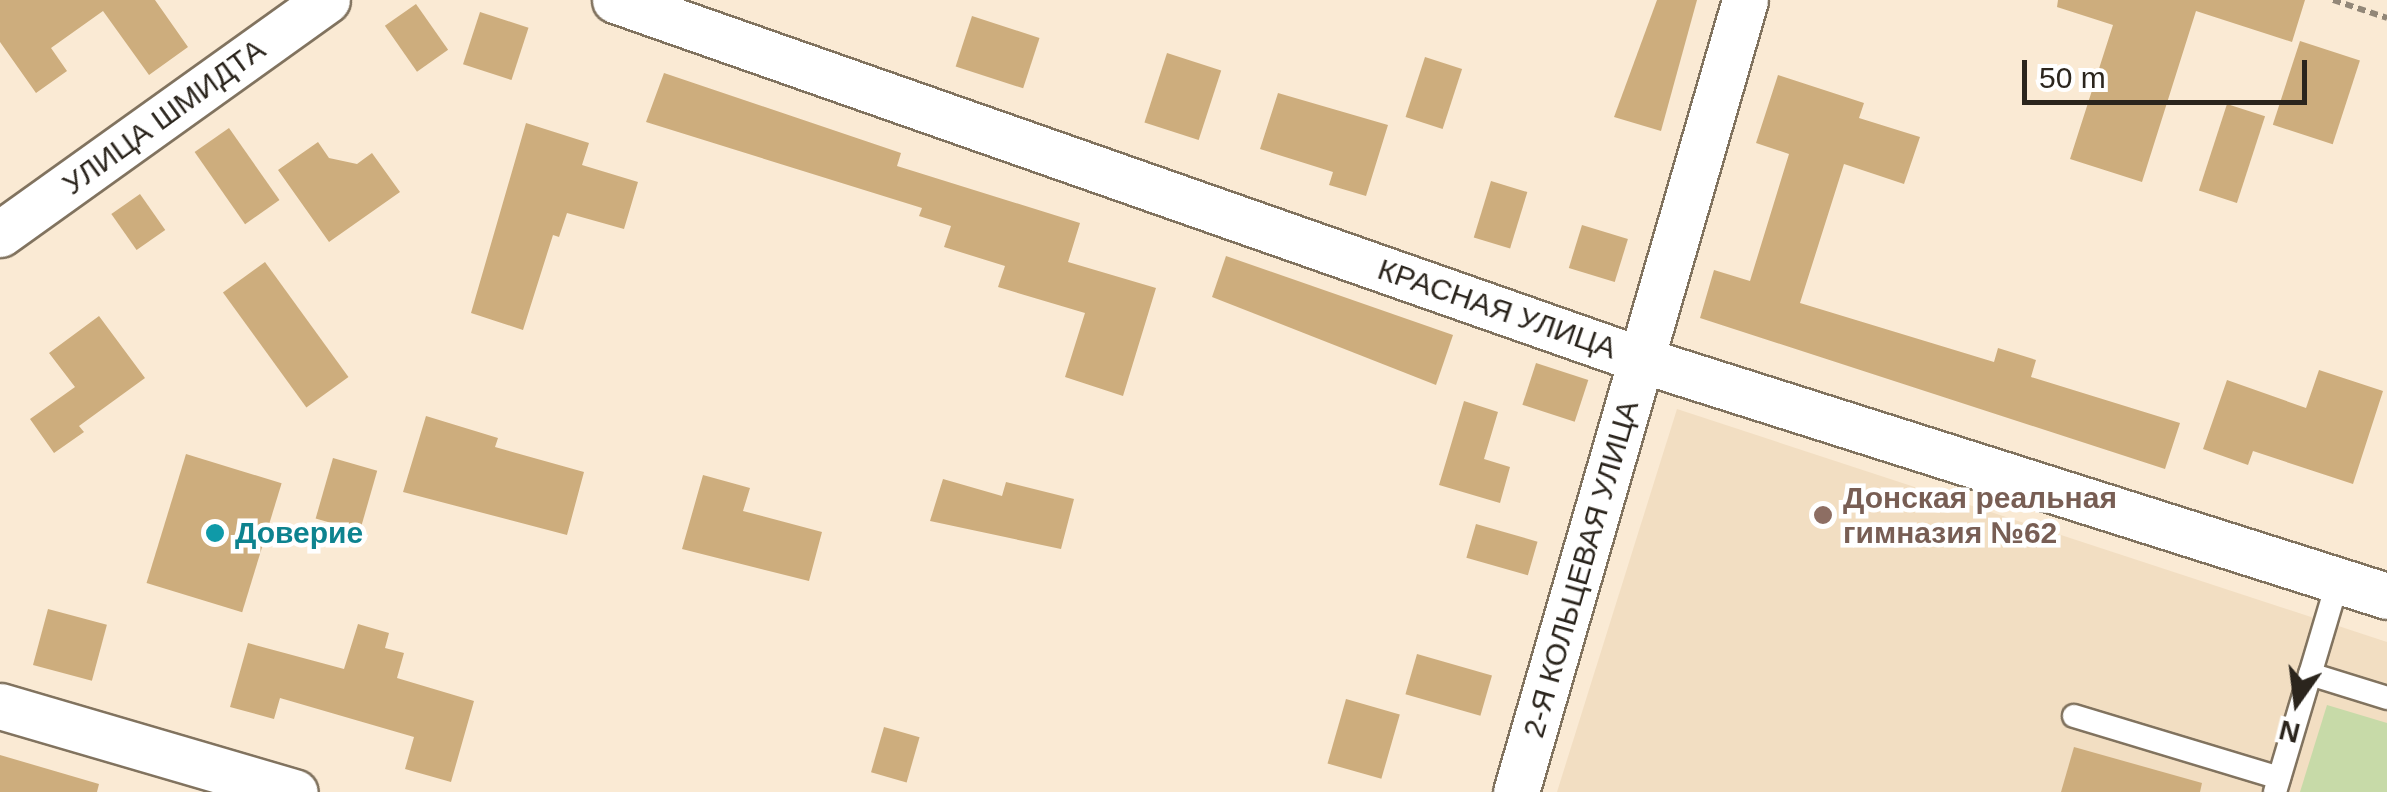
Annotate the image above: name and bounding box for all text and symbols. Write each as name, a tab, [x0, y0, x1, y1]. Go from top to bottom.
street label: УЛИЦА ШМИДТА	[56, 31, 272, 203]
scale bar	[2027, 40, 2312, 102]
text: 50 m	[2039, 61, 2106, 94]
street label: КРАСНАЯ УЛИЦА	[1373, 251, 1621, 367]
street label: 2-Я КОЛЬЦЕВАЯ УЛИЦА	[1516, 396, 1646, 742]
place label: Донская реальная гимназия №62	[1843, 480, 2117, 550]
marker: Донская реальная гимназия №62	[1812, 504, 1834, 526]
place label: Доверие	[235, 515, 363, 551]
marker: Доверие	[204, 522, 226, 544]
north arrow	[2247, 652, 2347, 752]
text: N	[2276, 714, 2303, 749]

